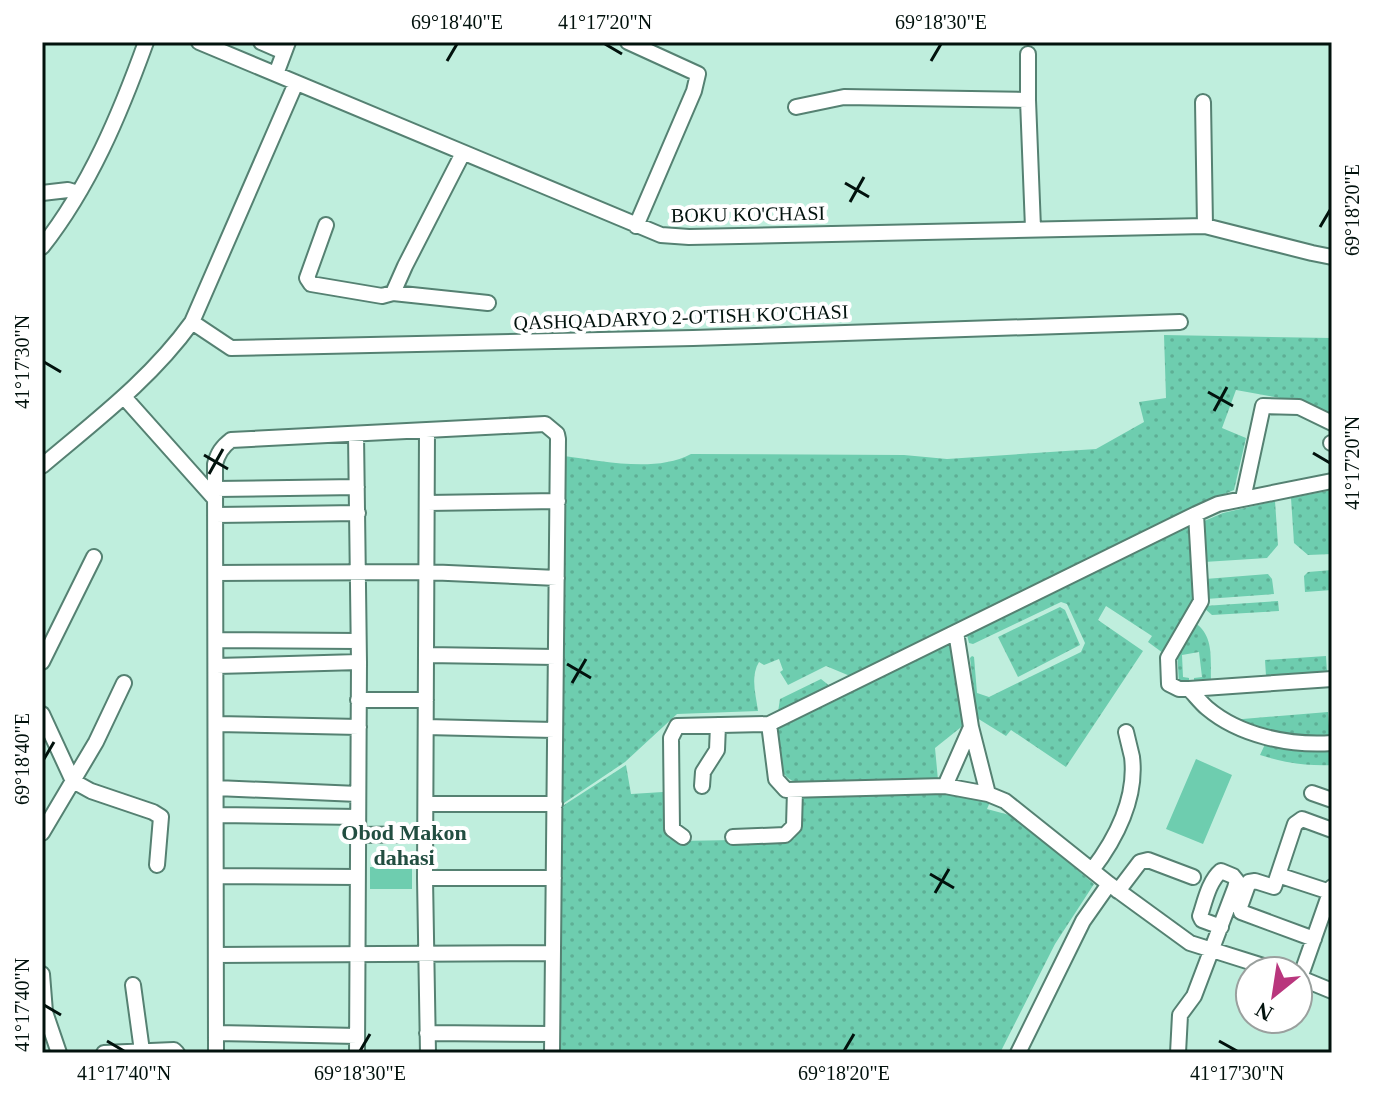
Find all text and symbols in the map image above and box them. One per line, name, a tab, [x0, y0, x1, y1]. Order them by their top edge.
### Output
text: 69°18'40"E	[411, 11, 503, 33]
text: 41°17'20"N	[558, 11, 652, 33]
text: 69°18'30"E	[895, 11, 987, 33]
text: 69°18'20"E	[1341, 164, 1363, 256]
street label: BOKU KO'CHASI	[671, 202, 825, 226]
street label: QASHQADARYO 2-O'TISH KO'CHASI	[513, 300, 849, 334]
text: 41°17'30"N	[11, 315, 33, 409]
text: 41°17'20"N	[1341, 416, 1363, 510]
text: 69°18'40"E	[11, 713, 33, 805]
district label: Obod Makon dahasi	[341, 820, 467, 870]
north arrow	[1234, 955, 1314, 1035]
text: 41°17'40"N	[11, 958, 33, 1052]
text: N	[1251, 997, 1277, 1027]
text: 41°17'40"N	[77, 1062, 171, 1084]
text: 69°18'30"E	[314, 1062, 406, 1084]
text: 69°18'20"E	[798, 1062, 890, 1084]
text: 41°17'30"N	[1190, 1062, 1284, 1084]

